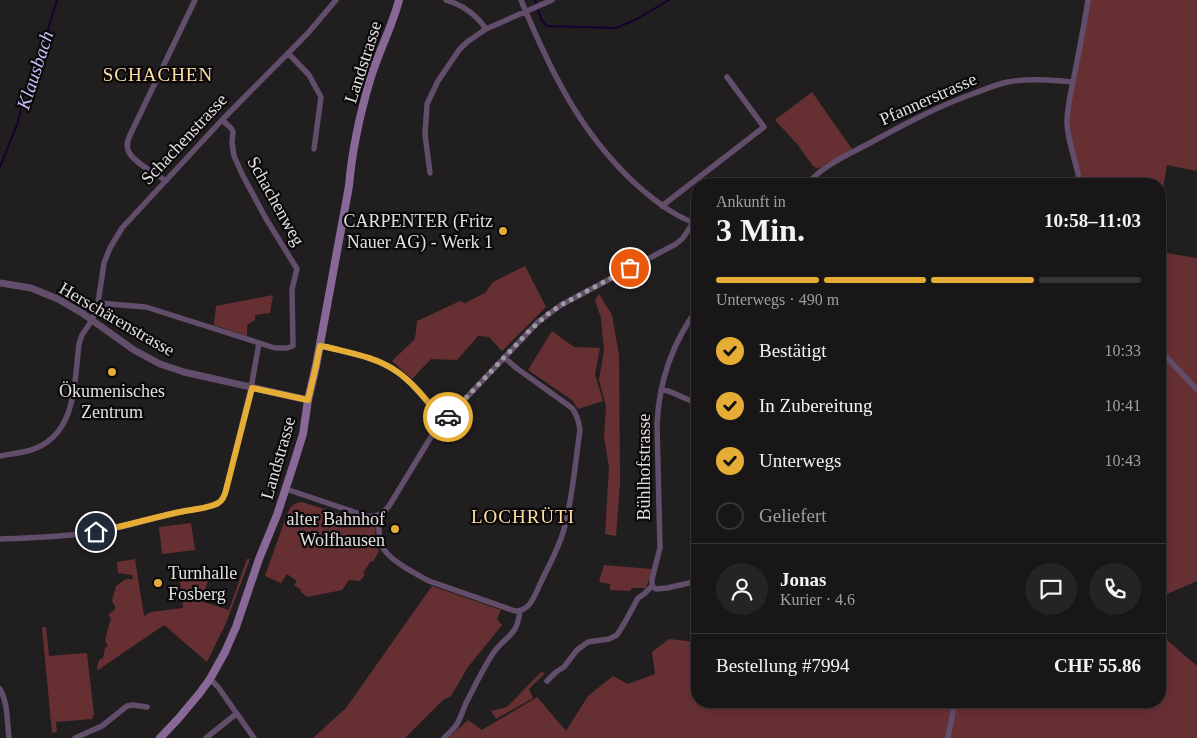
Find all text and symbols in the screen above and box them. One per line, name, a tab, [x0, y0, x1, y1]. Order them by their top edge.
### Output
street label: Landstrasse	[340, 18, 386, 106]
water label: Klausbach	[12, 28, 58, 113]
district label: SCHACHEN	[103, 64, 213, 85]
street label: Pfannerstrasse	[876, 69, 980, 129]
street label: Schachenstrasse	[137, 89, 231, 189]
street label: Schachenweg	[243, 153, 309, 249]
text: Ankunft in	[716, 193, 786, 210]
text: 10:58–11:03	[1044, 210, 1141, 231]
place label: CARPENTER (Fritz Nauer AG) - Werk 1	[343, 211, 493, 253]
text: 3 Min.	[716, 212, 805, 248]
marker: CARPENTER (Fritz Nauer AG) - Werk 1	[497, 225, 509, 237]
pin	[609, 247, 651, 289]
icon: bag	[616, 254, 644, 282]
street label: Herschärenstrasse	[56, 278, 178, 360]
text: Unterwegs · 490 m	[716, 291, 839, 308]
icon: check	[716, 337, 744, 365]
text: Bestätigt	[759, 340, 827, 361]
text: 10:33	[1105, 342, 1141, 359]
marker: Ökumenisches Zentrum	[106, 366, 118, 378]
place label: Ökumenisches Zentrum	[59, 381, 165, 422]
courier	[423, 392, 473, 442]
icon: check	[716, 392, 744, 420]
text: In Zubereitung	[759, 395, 872, 416]
text: 10:41	[1105, 397, 1141, 414]
icon: car	[434, 403, 462, 431]
street label: Landstrasse	[257, 414, 299, 502]
street label: Bühlhofstrasse	[634, 414, 654, 521]
icon: check	[716, 447, 744, 475]
text: Unterwegs	[759, 450, 841, 471]
text: 10:43	[1105, 452, 1141, 469]
text: Geliefert	[759, 505, 827, 526]
district label: LOCHRÜTI	[471, 506, 575, 527]
place label: alter Bahnhof Wolfhausen	[287, 509, 385, 550]
pin	[75, 511, 117, 553]
icon: home	[82, 518, 110, 546]
marker: alter Bahnhof Wolfhausen	[389, 523, 401, 535]
place label: Turnhalle Fosberg	[168, 563, 237, 604]
button: person	[716, 563, 768, 615]
button: chat	[1025, 563, 1077, 615]
button: phone	[1089, 563, 1141, 615]
text: Jonas	[780, 569, 826, 590]
marker: Turnhalle Fosberg	[152, 577, 164, 589]
text: Kurier · 4.6	[780, 591, 855, 608]
text: Bestellung #7994	[716, 655, 850, 676]
text: CHF 55.86	[1054, 655, 1141, 676]

